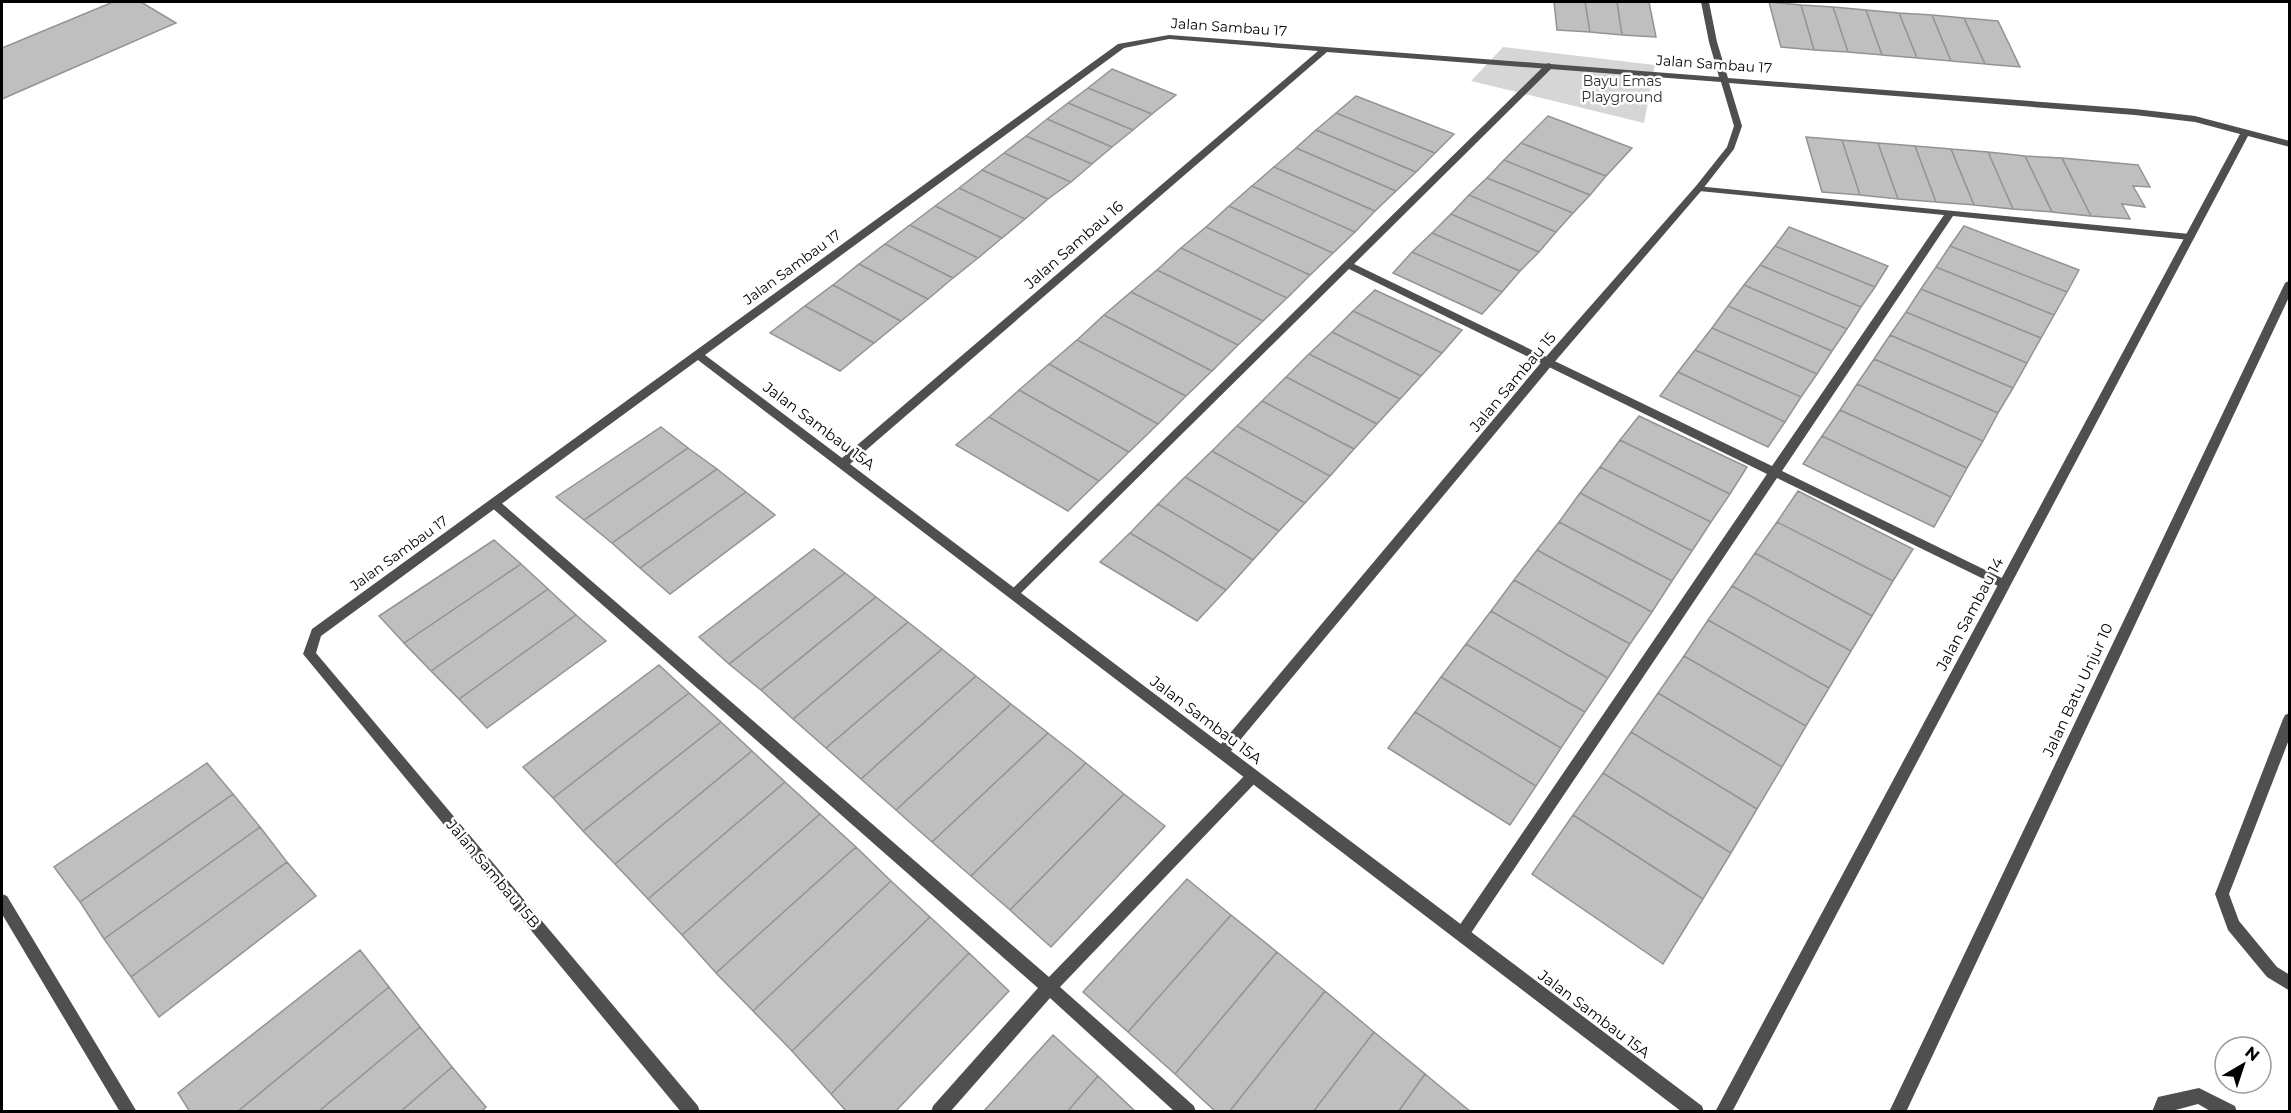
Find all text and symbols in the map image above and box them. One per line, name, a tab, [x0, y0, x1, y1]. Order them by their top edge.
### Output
street label: Jalan Sambau 17	[1169, 14, 1288, 40]
street label: Jalan Sambau 17	[1654, 51, 1773, 77]
park label: Bayu Emas Playground	[1581, 72, 1663, 106]
street label: Jalan Sambau 16	[1020, 197, 1127, 293]
street label: Jalan Sambau 17	[739, 226, 844, 309]
street label: Jalan Sambau 15	[1465, 328, 1560, 436]
street label: Jalan Sambau 15A	[759, 377, 879, 474]
street label: Jalan Sambau 17	[346, 512, 451, 595]
street label: Jalan Sambau 14	[1931, 554, 2007, 675]
street label: Jalan Batu Unjur 10	[2038, 620, 2117, 760]
street label: Jalan Sambau 15A	[1146, 671, 1266, 768]
street label: Jalan Sambau 15B	[442, 815, 544, 932]
street label: Jalan Sambau 15A	[1534, 965, 1654, 1062]
north arrow	[2213, 1035, 2273, 1095]
text: N	[2241, 1042, 2263, 1065]

